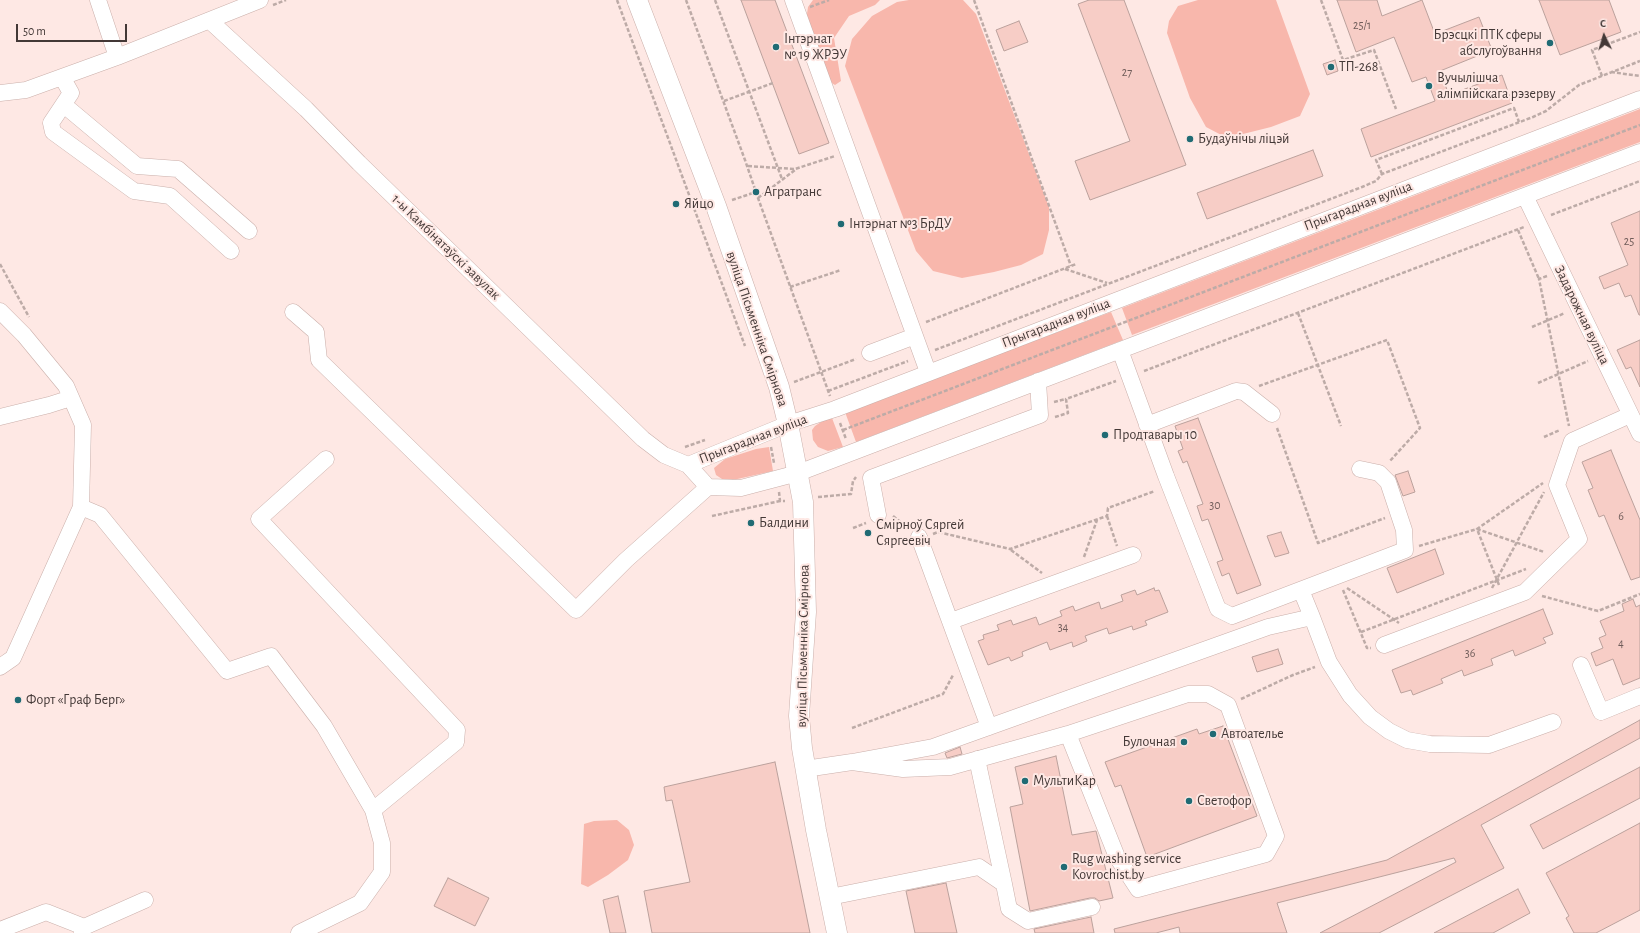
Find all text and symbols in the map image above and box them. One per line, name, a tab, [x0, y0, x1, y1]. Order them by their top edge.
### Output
scale bar	[18, 16, 129, 42]
north arrow	[1584, 16, 1624, 56]
house number: 25/1	[1353, 18, 1371, 32]
text: С	[1599, 18, 1606, 29]
text: 50 m	[23, 25, 46, 37]
place label: Брэсцкі ПТК сферы абслугоўвання	[1434, 27, 1542, 60]
place label: Інтэрнат № 19 ЖРЭУ	[784, 31, 847, 64]
marker: Брэсцкі ПТК сферы абслугоўвання	[1545, 38, 1555, 48]
marker: Інтэрнат № 19 ЖРЭУ	[771, 42, 781, 52]
place label: ТП-268	[1339, 59, 1378, 75]
marker: ТП-268	[1326, 62, 1336, 72]
house number: 27	[1122, 65, 1132, 79]
place label: Вучылішча алімпійскага рэзерву	[1437, 70, 1555, 102]
marker: Вучылішча алімпійскага рэзерву	[1424, 81, 1434, 91]
place label: Будаўнічы ліцэй	[1198, 131, 1290, 147]
marker: Будаўнічы ліцэй	[1185, 134, 1195, 144]
street label: Прыгарадная вуліца	[1301, 178, 1415, 234]
place label: Агратранс	[764, 184, 822, 200]
marker: Агратранс	[751, 187, 761, 197]
street label: 1-ы Камбінатаўскі завулак	[388, 191, 504, 303]
place label: Яйцо	[684, 196, 713, 212]
marker: Яйцо	[671, 199, 681, 209]
place label: Інтэрнат №3 БрДУ	[849, 216, 952, 232]
marker: Інтэрнат №3 БрДУ	[836, 219, 846, 229]
house number: 25	[1624, 234, 1634, 248]
street label: вуліца Пісьменніка Смірнова	[722, 249, 792, 409]
street label: Задарожная вуліца	[1551, 263, 1613, 367]
street label: Прыгарадная вуліца	[999, 295, 1113, 351]
street label: Прыгарадная вуліца	[696, 411, 810, 467]
place label: Продтавары 10	[1113, 427, 1197, 443]
marker: Продтавары 10	[1100, 430, 1110, 440]
house number: 30	[1209, 498, 1221, 512]
house number: 6	[1618, 509, 1624, 523]
place label: Балдини	[759, 515, 809, 531]
place label: Смірноў Сяргей Сяргеевіч	[876, 517, 964, 550]
marker: Балдини	[746, 518, 756, 528]
marker: Смірноў Сяргей Сяргеевіч	[863, 528, 873, 538]
street label: вуліца Пісьменніка Смірнова	[793, 564, 813, 728]
house number: 34	[1058, 620, 1068, 634]
house number: 4	[1618, 636, 1624, 650]
house number: 36	[1465, 646, 1475, 660]
place label: Форт «Граф Берг»	[26, 692, 125, 708]
marker: Форт «Граф Берг»	[13, 695, 23, 705]
place label: Автоателье	[1221, 726, 1284, 742]
marker: Автоателье	[1208, 729, 1218, 739]
place label: Булочная	[1122, 734, 1176, 750]
marker: Булочная	[1179, 737, 1189, 747]
place label: МультиКар	[1033, 773, 1096, 789]
marker: МультиКар	[1020, 776, 1030, 786]
place label: Светофор	[1197, 793, 1252, 809]
marker: Светофор	[1184, 796, 1194, 806]
place label: Rug washing service Kovrochist.by	[1072, 851, 1181, 884]
marker: Rug washing service Kovrochist.by	[1059, 862, 1069, 872]

